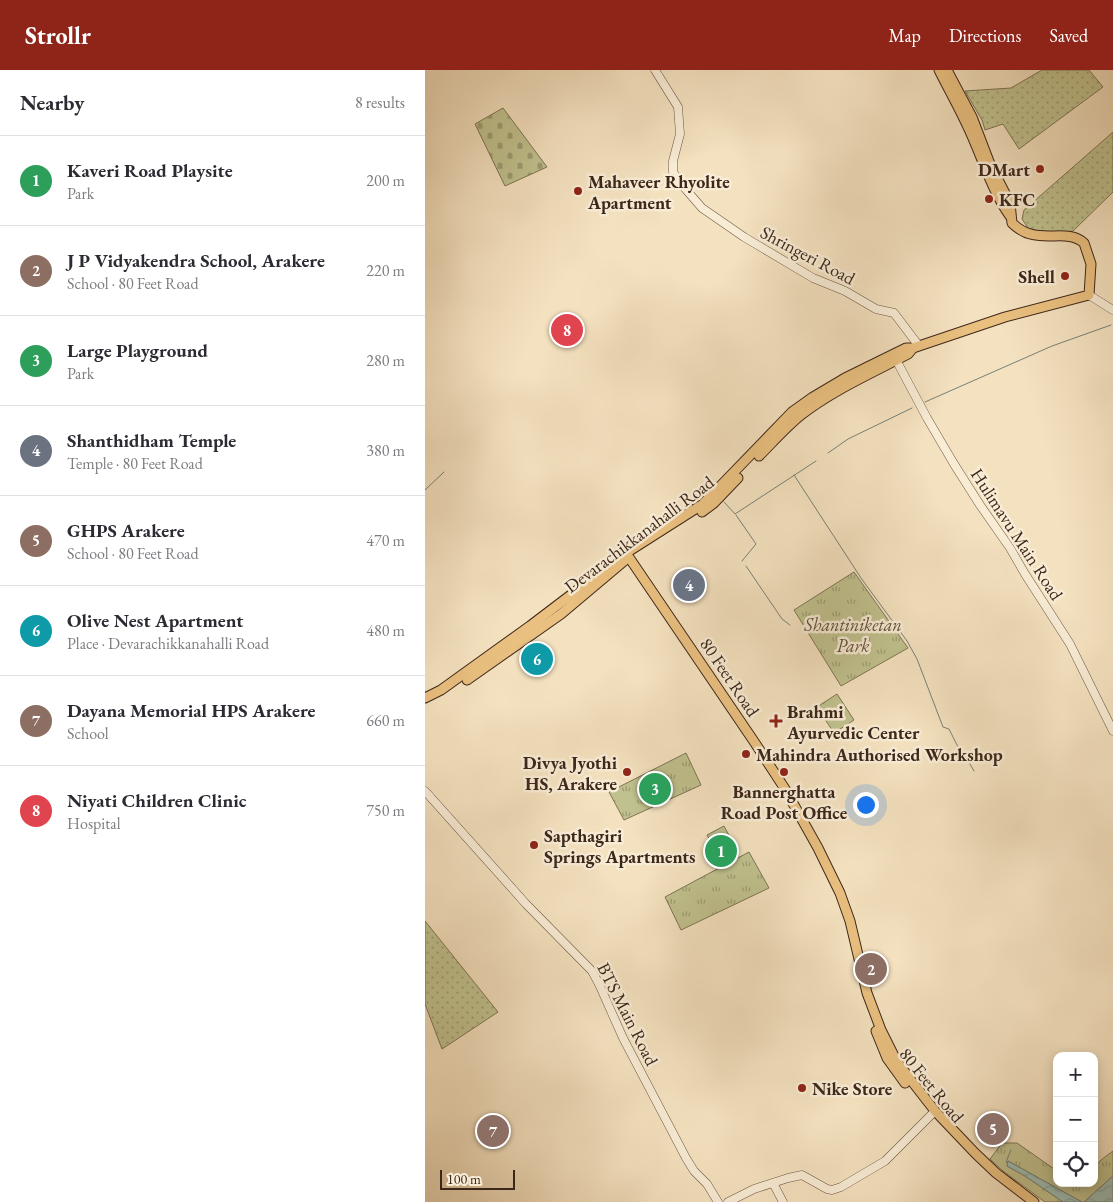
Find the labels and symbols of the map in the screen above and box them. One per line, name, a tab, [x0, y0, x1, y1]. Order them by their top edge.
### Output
place label: DMart	[978, 158, 1030, 181]
marker: DMart	[1034, 163, 1046, 175]
place label: Mahaveer Rhyolite Apartment	[587, 170, 730, 214]
marker: Mahaveer Rhyolite Apartment	[572, 185, 584, 197]
place label: KFC	[999, 188, 1035, 211]
marker: KFC	[983, 193, 995, 205]
street label: Shringeri Road	[757, 220, 860, 290]
place label: Shell	[1018, 265, 1055, 288]
marker: Shell	[1059, 270, 1071, 282]
pin: 8	[551, 311, 583, 349]
street label: Hulimavu Main Road	[966, 464, 1069, 605]
street label: Devarachikkanahalli Road	[560, 470, 719, 598]
pin: 4	[673, 566, 705, 604]
park label: Shantiniketan Park	[803, 613, 902, 657]
street label: 80 Feet Road	[695, 633, 765, 722]
pin: 6	[521, 640, 553, 678]
place label: Brahmi Ayurvedic Center	[786, 700, 920, 744]
marker: Brahmi Ayurvedic Center	[769, 714, 783, 728]
place label: Mahindra Authorised Workshop	[756, 743, 1003, 766]
marker: Mahindra Authorised Workshop	[740, 748, 752, 760]
place label: Divya Jyothi HS, Arakere	[523, 751, 618, 795]
marker: Divya Jyothi HS, Arakere	[621, 766, 633, 778]
marker: Bannerghatta Road Post Office	[778, 766, 790, 778]
pin: 3	[639, 770, 671, 808]
place label: Bannerghatta Road Post Office	[721, 780, 848, 824]
your location	[853, 792, 879, 818]
place label: Sapthagiri Springs Apartments	[544, 824, 696, 868]
pin: 1	[705, 832, 737, 870]
marker: Sapthagiri Springs Apartments	[528, 839, 540, 851]
pin: 2	[855, 950, 887, 988]
street label: BTS Main Road	[592, 959, 664, 1070]
street label: 80 Feet Road	[895, 1043, 970, 1128]
place label: Nike Store	[812, 1077, 893, 1100]
marker: Nike Store	[796, 1082, 808, 1094]
pin: 5	[977, 1110, 1009, 1148]
pin: 7	[477, 1112, 509, 1150]
scale bar	[440, 1167, 515, 1190]

